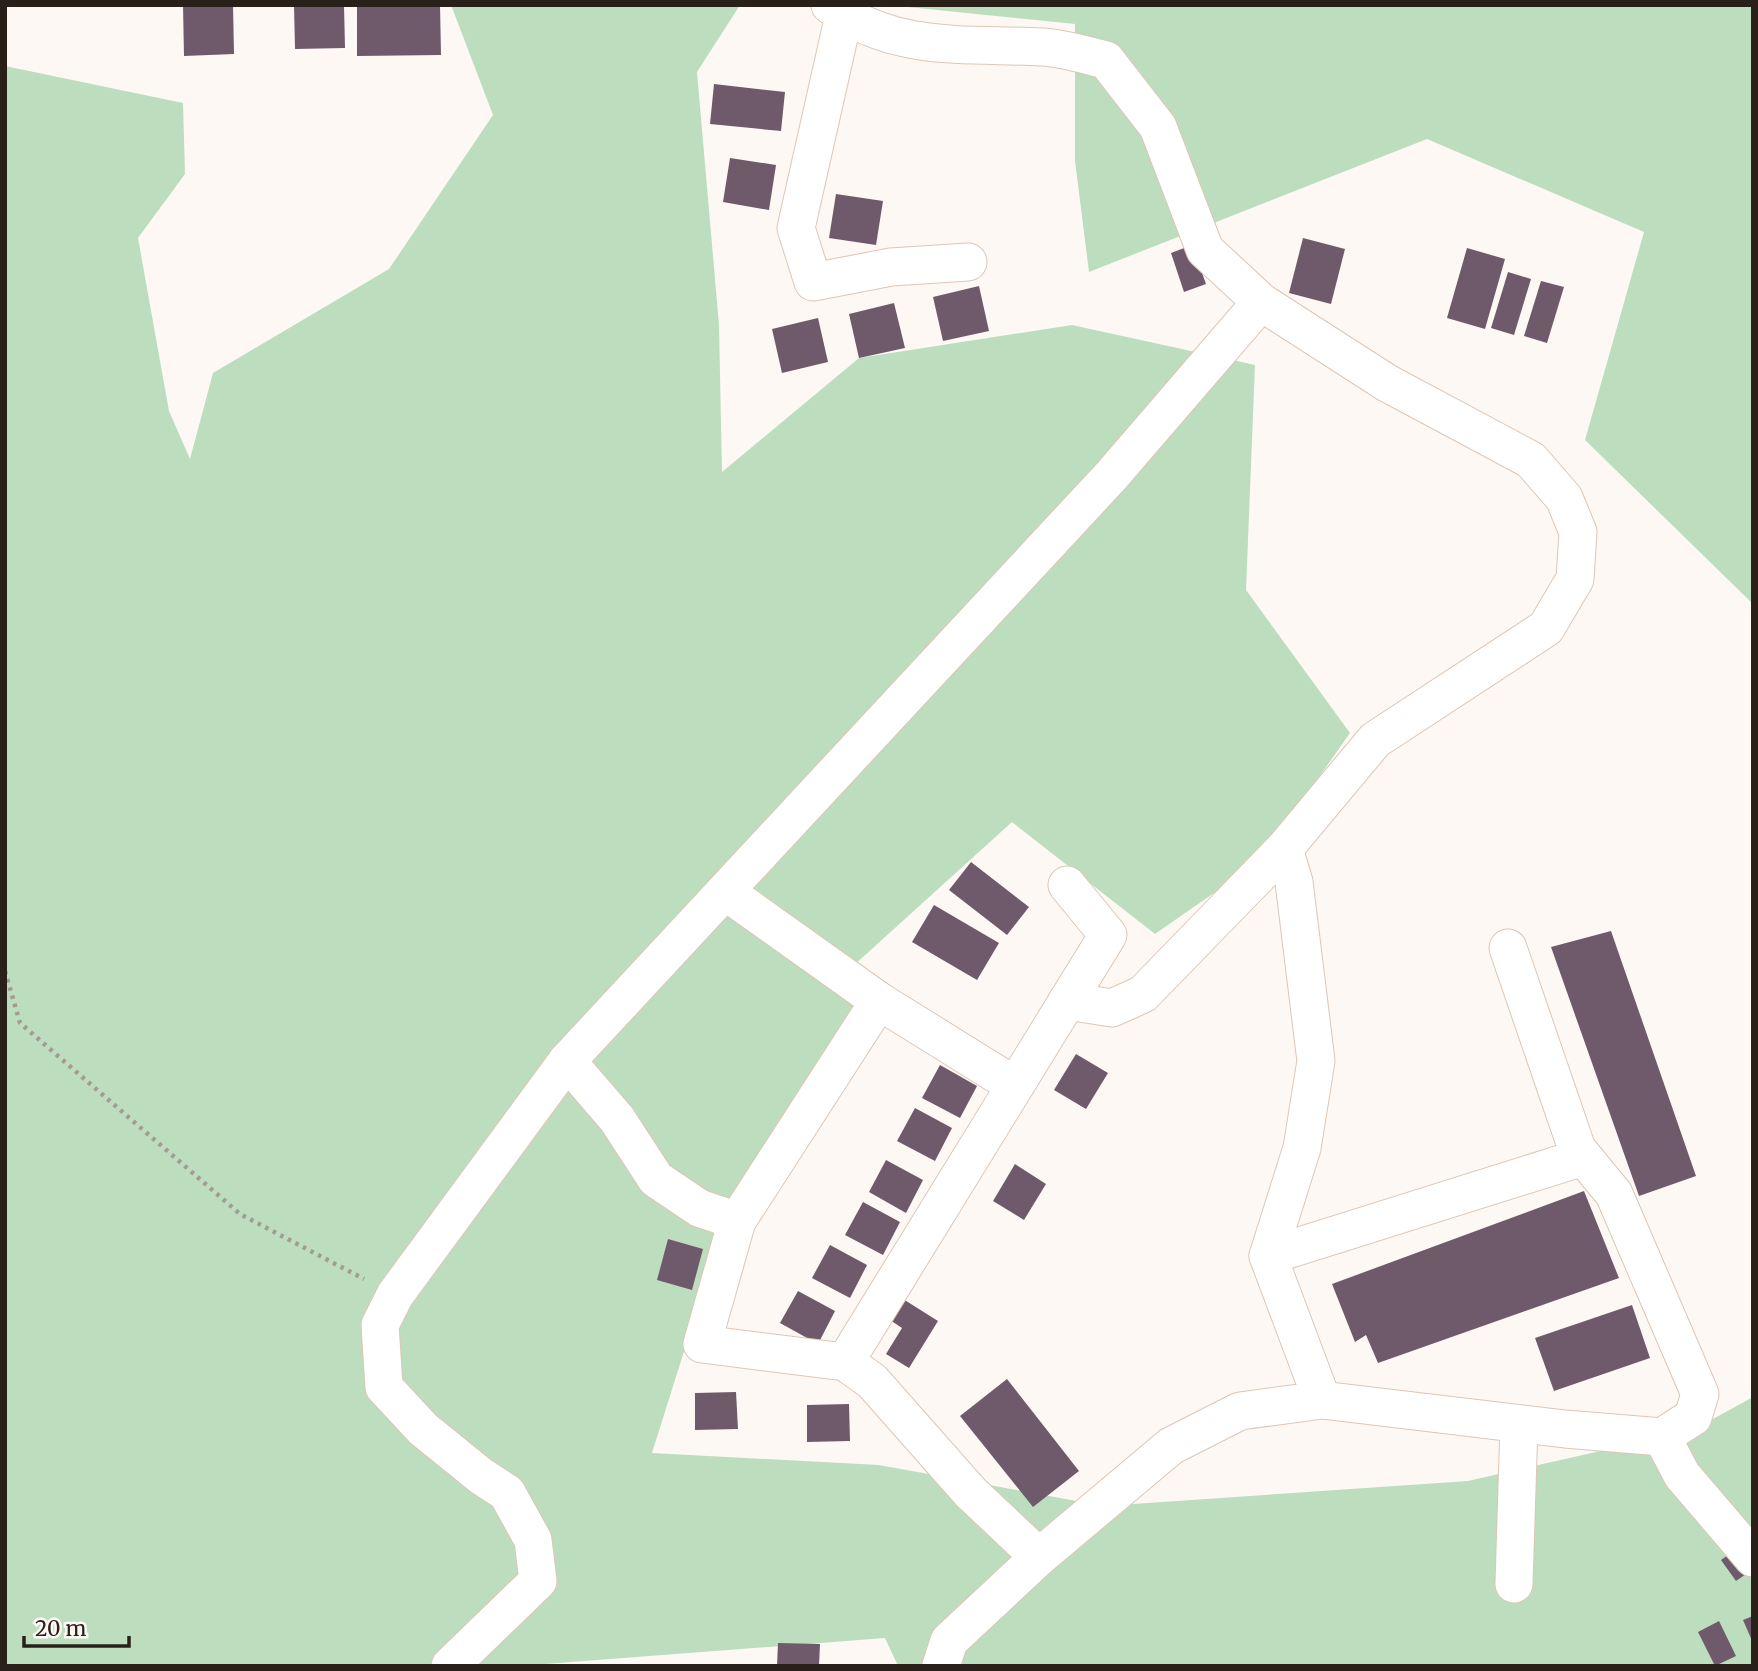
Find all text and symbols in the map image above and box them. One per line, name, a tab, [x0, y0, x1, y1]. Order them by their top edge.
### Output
scale bar	[24, 1604, 130, 1648]
text: 20 m	[35, 1615, 87, 1642]

